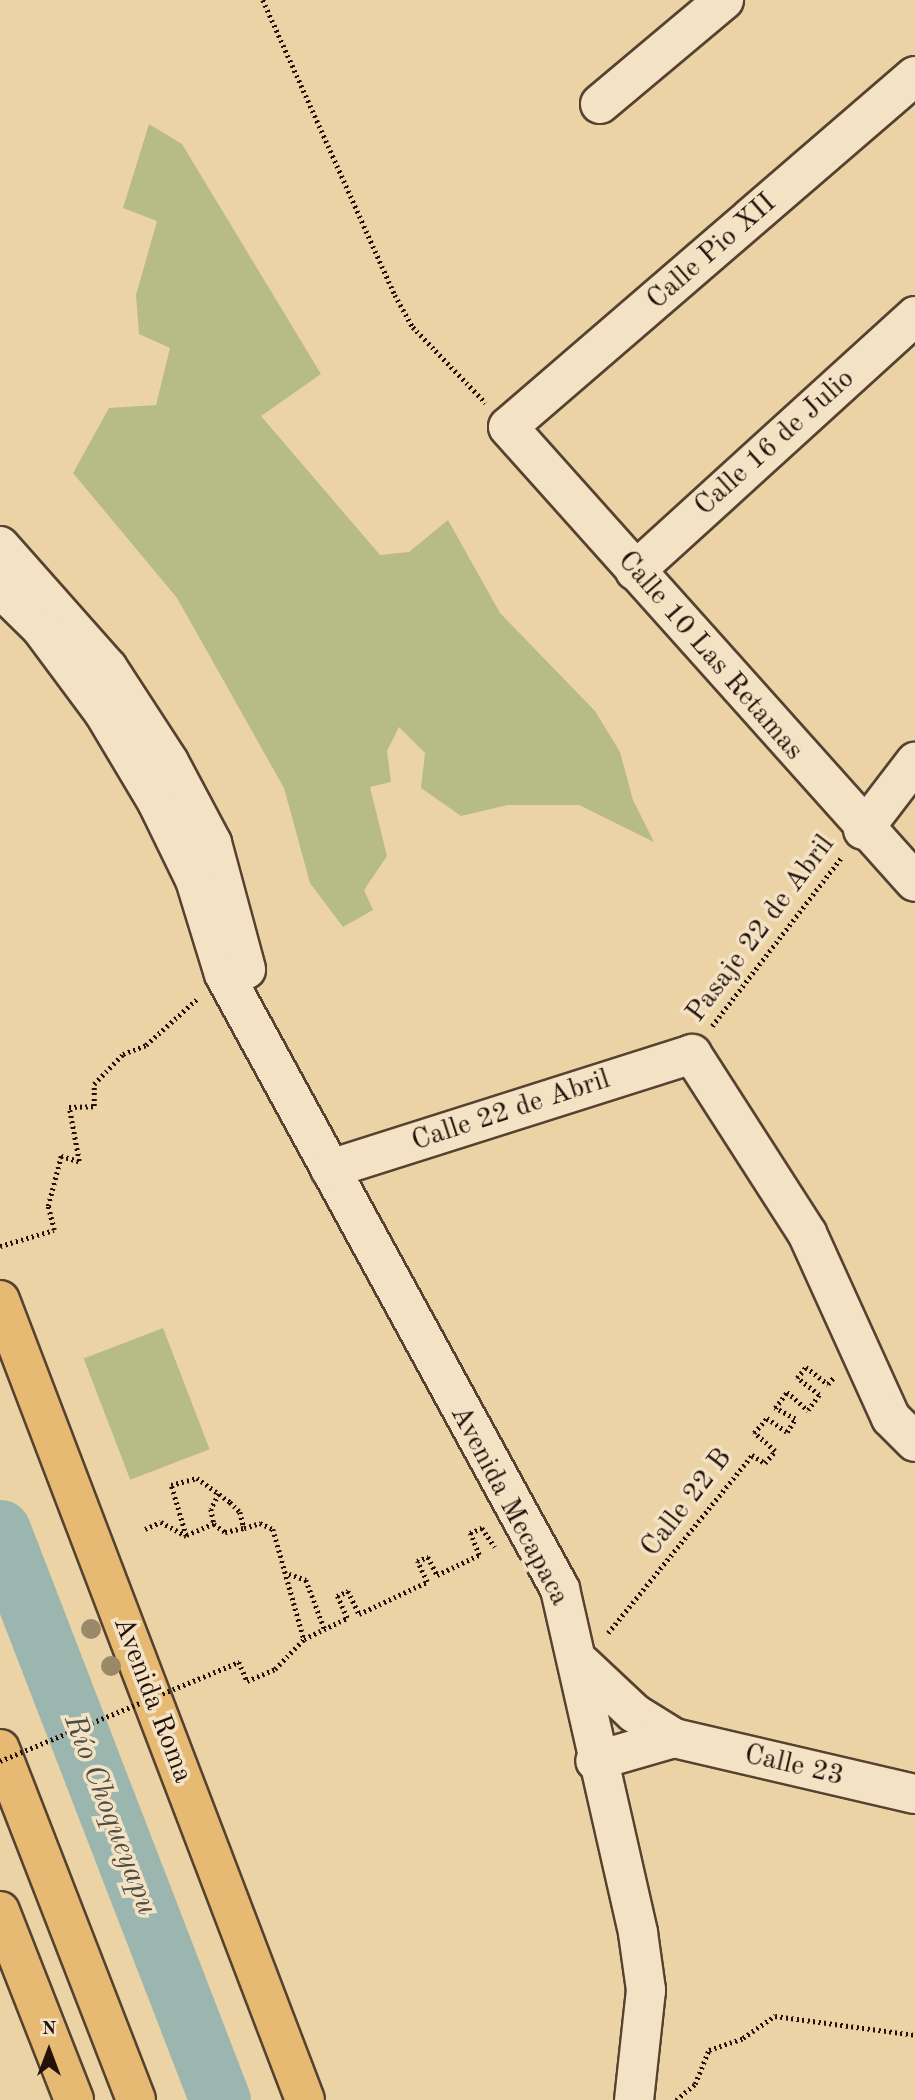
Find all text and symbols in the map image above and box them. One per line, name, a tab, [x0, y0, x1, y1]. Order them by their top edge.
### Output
street label: Calle Pio XII	[641, 187, 783, 317]
street label: Calle 16 de Julio	[688, 363, 862, 523]
street label: Calle 10 Las Retamas	[610, 545, 810, 767]
street label: Pasaje 22 de Abril	[680, 829, 842, 1029]
street label: Calle 22 de Abril	[408, 1063, 614, 1159]
street label: Avenida Mecapaca	[442, 1400, 576, 1612]
street label: Calle 22 B	[634, 1442, 740, 1564]
street label: Avenida Roma	[105, 1612, 199, 1788]
water label: Río Choqueyapu	[55, 1710, 165, 1920]
street label: Calle 23	[741, 1738, 847, 1794]
north arrow	[14, 2016, 84, 2086]
text: N	[42, 2020, 56, 2039]

